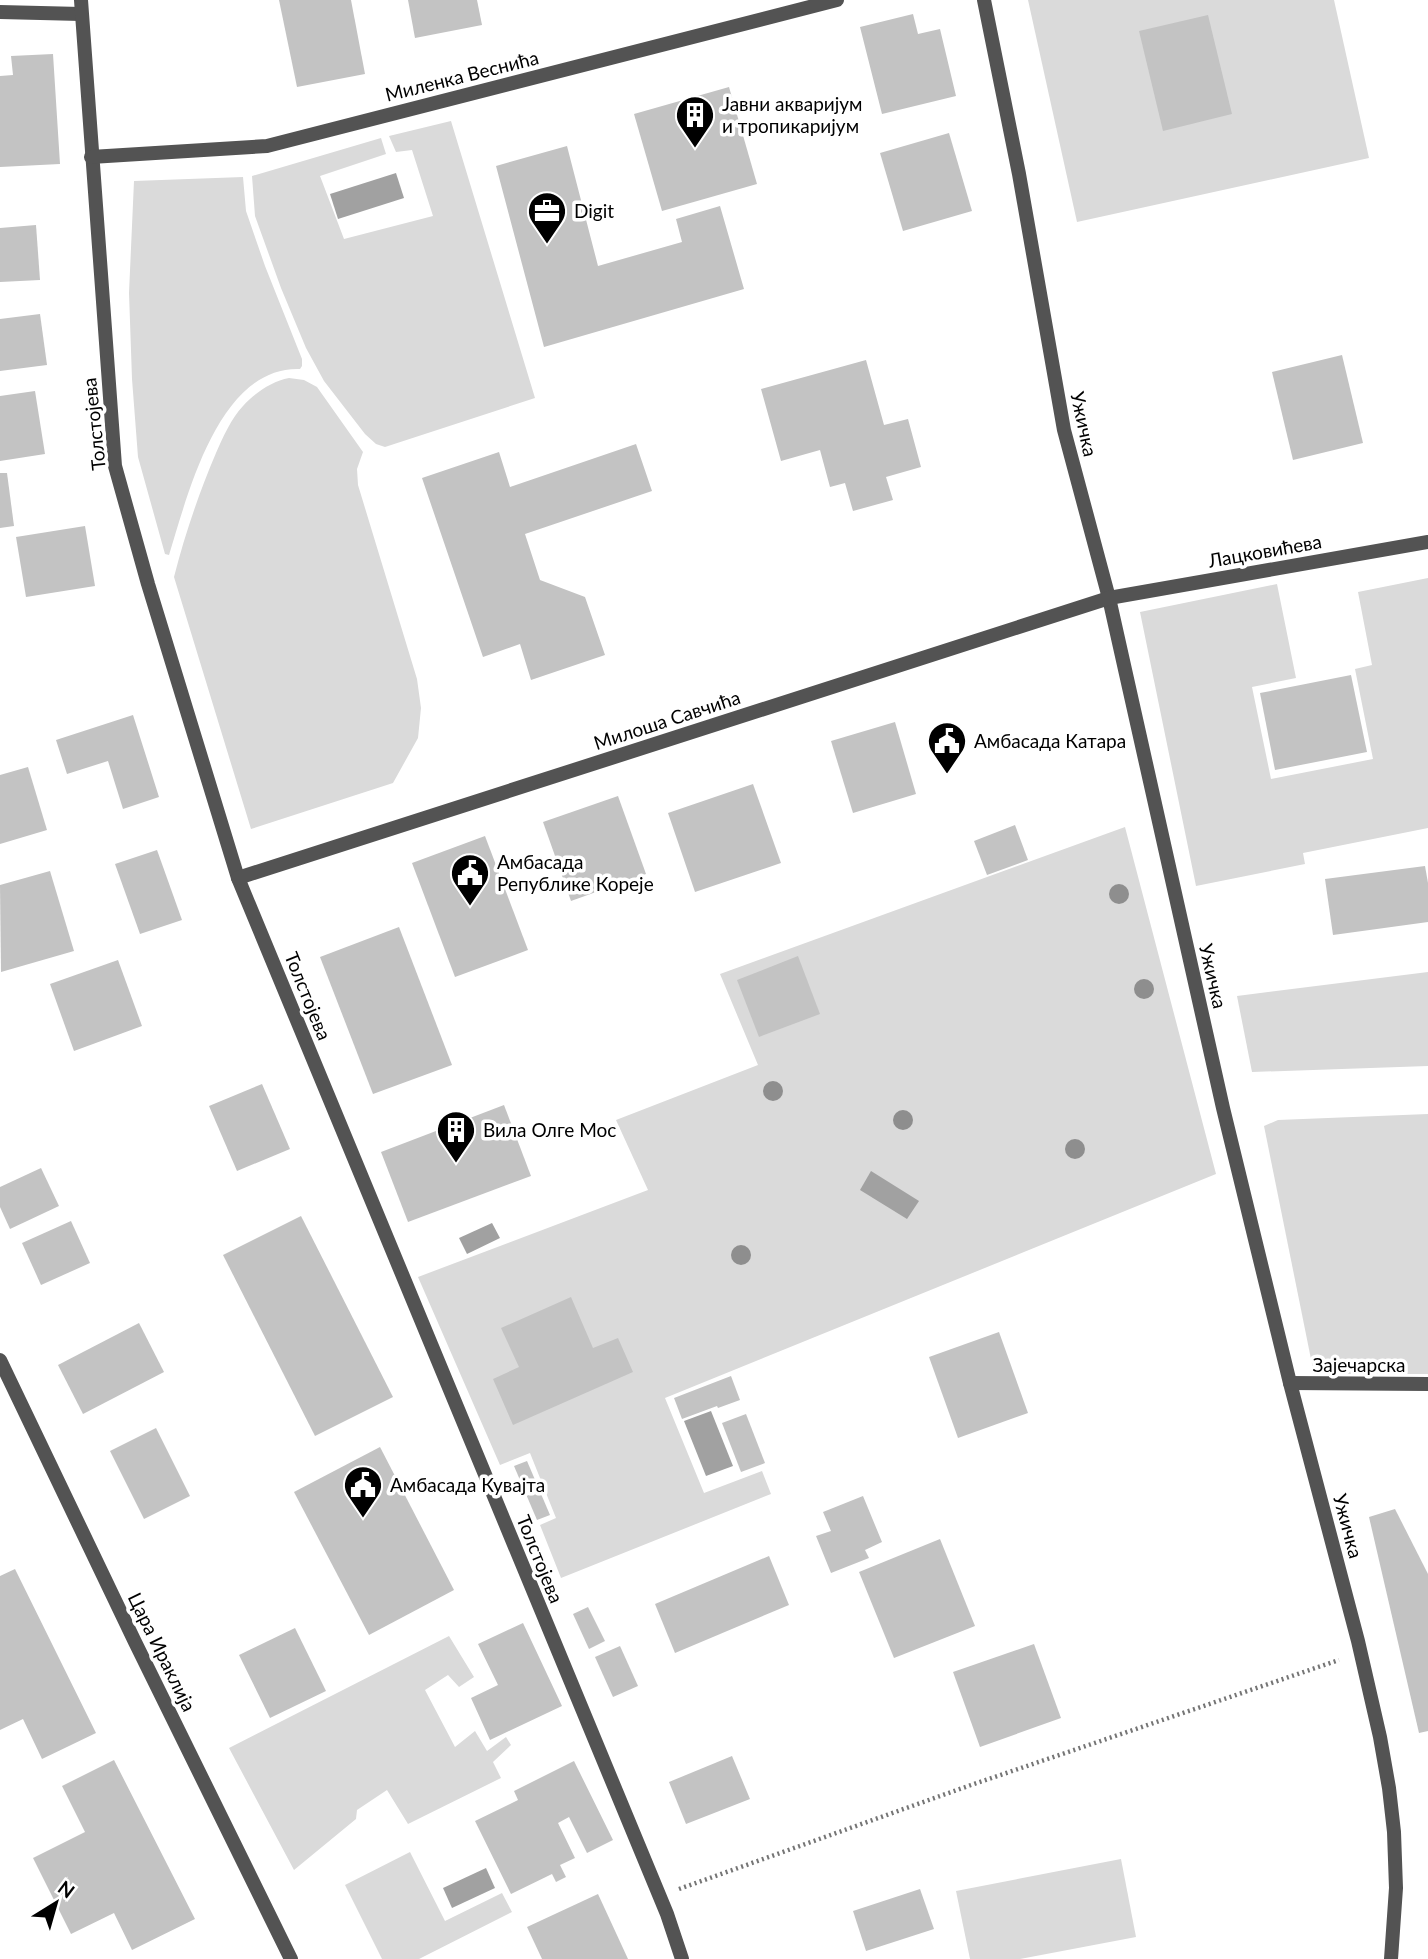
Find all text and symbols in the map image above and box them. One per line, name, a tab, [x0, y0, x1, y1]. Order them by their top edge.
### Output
street label: Миленка Веснића	[383, 45, 541, 106]
place label: Јавни акваријум и тропикаријум	[722, 92, 863, 137]
building icon: Јавни акваријум и тропикаријум	[674, 94, 716, 149]
office icon: Digit	[526, 190, 568, 245]
place label: Digit	[574, 199, 614, 222]
street label: Толстојева	[77, 377, 110, 472]
street label: Ужичка	[1066, 389, 1103, 459]
street label: Лацковићева	[1206, 529, 1323, 572]
street label: Милоша Савчића	[591, 685, 743, 754]
public building icon: Амбасада Катара	[926, 720, 968, 775]
place label: Амбасада Катара	[974, 729, 1126, 752]
place label: Амбасада Републике Кореје	[497, 850, 654, 895]
public building icon: Амбасада Републике Кореје	[449, 852, 491, 907]
street label: Ужичка	[1195, 941, 1232, 1011]
street label: Толстојева	[280, 948, 337, 1043]
building icon: Вила Олге Мос	[435, 1109, 477, 1164]
place label: Вила Олге Мос	[483, 1118, 616, 1141]
street label: Зајечарска	[1312, 1353, 1406, 1376]
public building icon: Амбасада Кувајта	[342, 1464, 384, 1519]
place label: Амбасада Кувајта	[390, 1473, 545, 1496]
street label: Ужичка	[1329, 1491, 1368, 1561]
street label: Толстојева	[512, 1511, 569, 1606]
street label: Цара Ираклија	[124, 1589, 201, 1715]
north arrow	[21, 1868, 91, 1938]
text: N	[54, 1875, 79, 1903]

